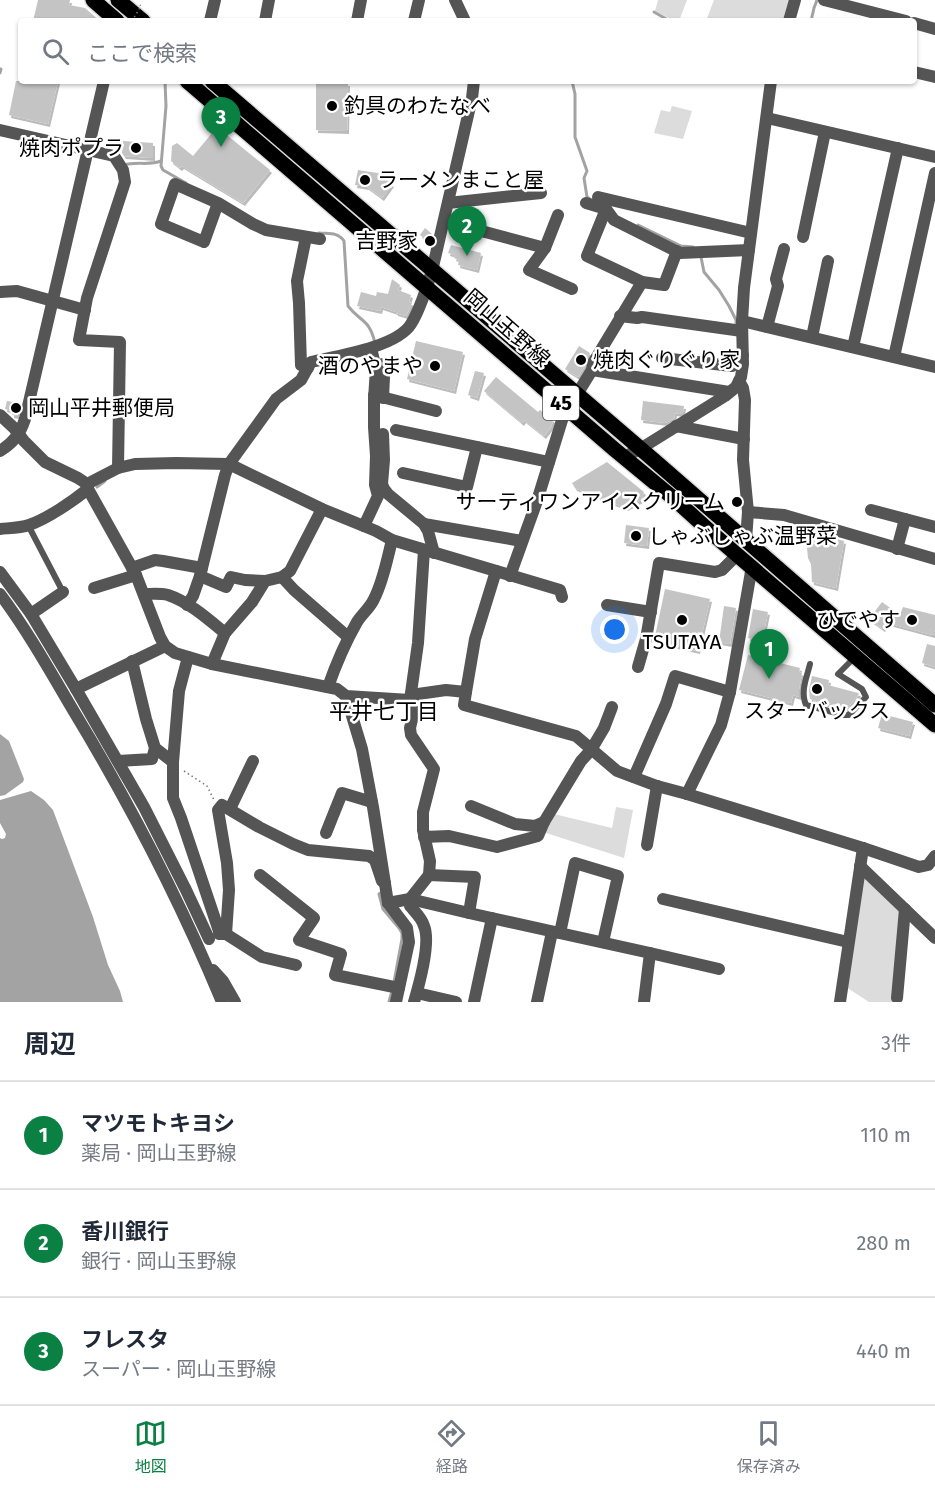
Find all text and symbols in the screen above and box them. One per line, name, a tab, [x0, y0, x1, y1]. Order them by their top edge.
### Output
search box	[18, 18, 917, 84]
icon: search	[39, 35, 72, 68]
text: ここで検索	[87, 40, 197, 67]
place label: 釣具のわたなべ	[344, 93, 491, 119]
pin: 3	[202, 98, 240, 147]
marker: 釣具のわたなべ	[325, 99, 339, 113]
place label: 焼肉ポプラ	[19, 135, 124, 161]
marker: 焼肉ポプラ	[129, 141, 143, 155]
place label: ラーメンまこと屋	[377, 167, 544, 193]
marker: ラーメンまこと屋	[358, 173, 372, 187]
pin: 2	[448, 206, 486, 256]
place label: 吉野家	[355, 228, 418, 254]
marker: 吉野家	[423, 234, 437, 248]
street label: 岡山玉野線	[459, 284, 555, 372]
place label: 焼肉ぐりぐり家	[593, 347, 740, 373]
place label: 酒のやまや	[318, 353, 423, 379]
marker: 焼肉ぐりぐり家	[574, 353, 588, 367]
marker: 酒のやまや	[428, 359, 442, 373]
road number: 45	[543, 386, 579, 420]
place label: 岡山平井郵便局	[28, 395, 175, 421]
marker: 岡山平井郵便局	[9, 401, 23, 415]
place label: サーティワンアイスクリーム	[456, 489, 725, 515]
marker: サーティワンアイスクリーム	[730, 495, 744, 509]
place label: しゃぶしゃぶ温野菜	[648, 523, 837, 549]
marker: しゃぶしゃぶ温野菜	[629, 529, 643, 543]
place label: ひでやす	[816, 607, 900, 633]
marker: TSUTAYA	[675, 613, 689, 627]
marker: ひでやす	[905, 613, 919, 627]
your location	[600, 615, 629, 644]
place label: TSUTAYA	[642, 629, 722, 655]
pin: 1	[750, 630, 788, 679]
marker: スターバックス	[810, 682, 824, 696]
district label: 平井七丁目	[329, 698, 439, 725]
place label: スターバックス	[744, 698, 890, 724]
text: 周辺	[24, 1029, 76, 1060]
text: 3件	[881, 1031, 911, 1055]
text: マツモトキヨシ	[81, 1110, 235, 1137]
text: 1	[39, 1123, 48, 1147]
text: 110 m	[860, 1123, 911, 1147]
text: 薬局 · 岡山玉野線	[81, 1141, 236, 1165]
text: 香川銀行	[81, 1218, 169, 1245]
text: 2	[38, 1231, 49, 1255]
text: 280 m	[856, 1231, 911, 1255]
text: 銀行 · 岡山玉野線	[81, 1249, 236, 1273]
text: フレスタ	[81, 1326, 169, 1353]
text: 3	[38, 1339, 49, 1363]
text: 440 m	[856, 1339, 911, 1363]
text: スーパー · 岡山玉野線	[81, 1357, 276, 1381]
tab: 地図	[134, 1417, 167, 1477]
tab: 経路	[435, 1417, 468, 1477]
tab: 保存済み	[737, 1417, 801, 1477]

